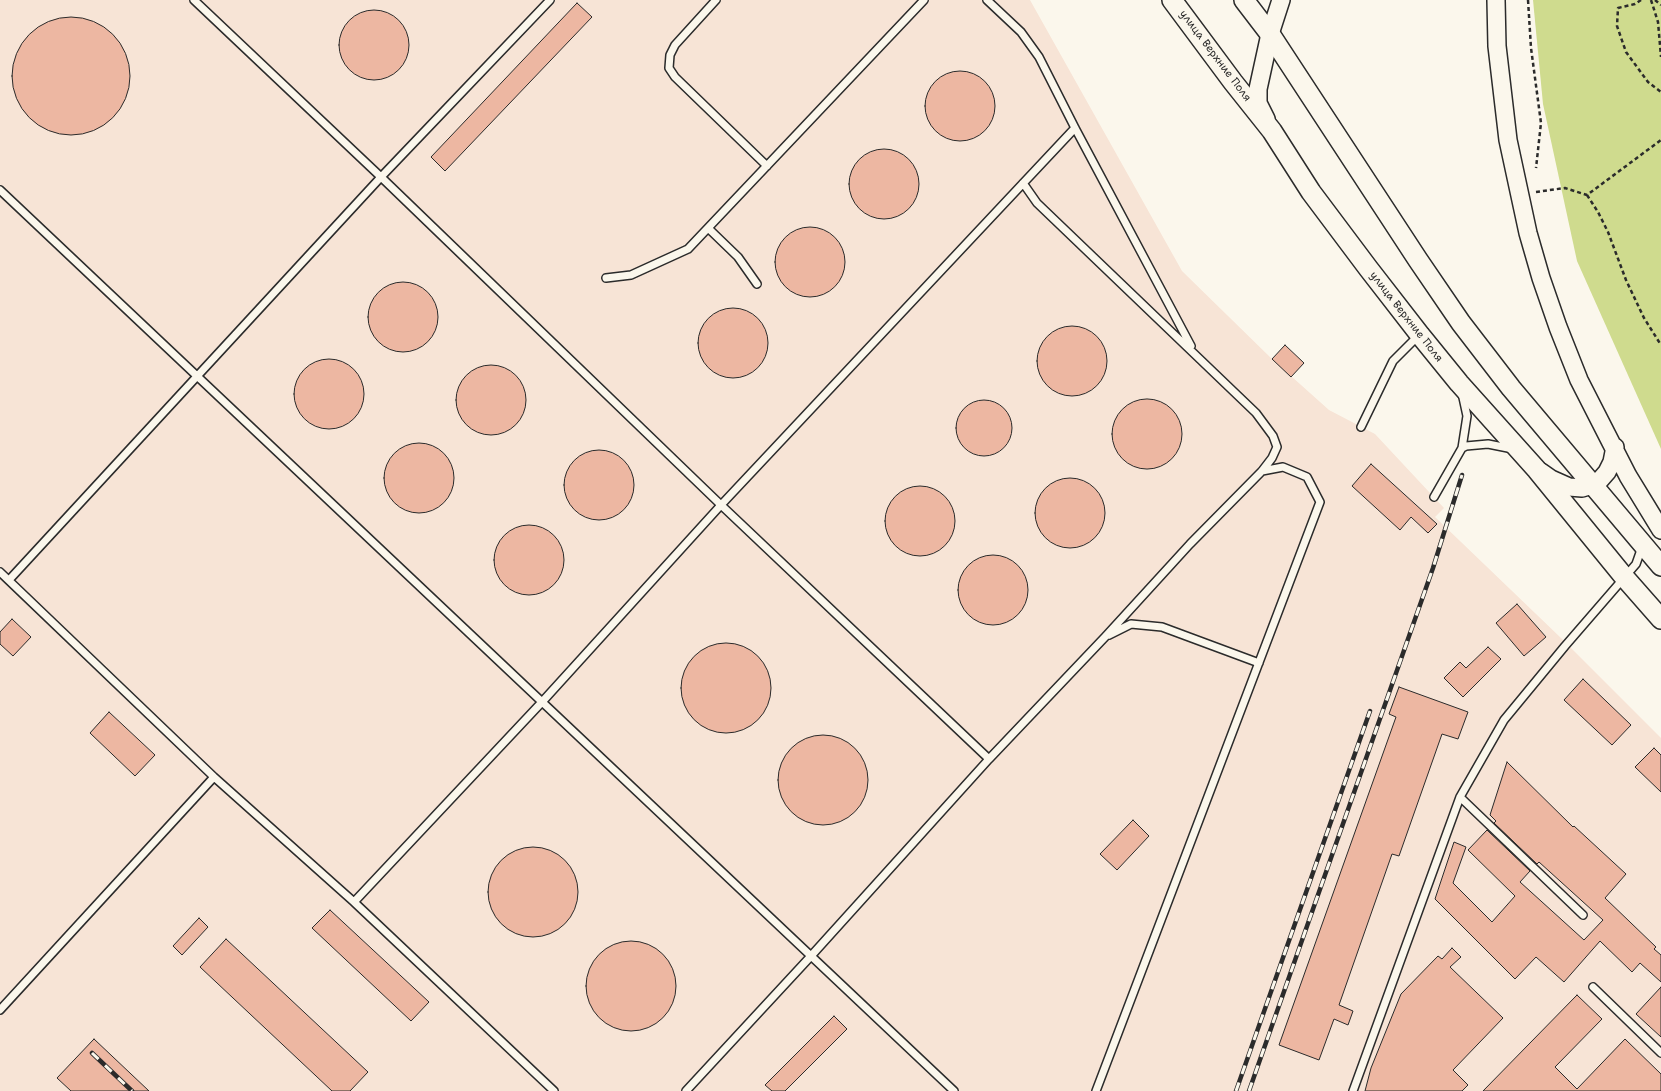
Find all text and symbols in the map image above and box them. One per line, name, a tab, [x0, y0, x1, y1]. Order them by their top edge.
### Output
street label: улица Верхние Поля	[1176, 8, 1254, 104]
street label: улица Верхние Поля	[1367, 269, 1445, 365]

